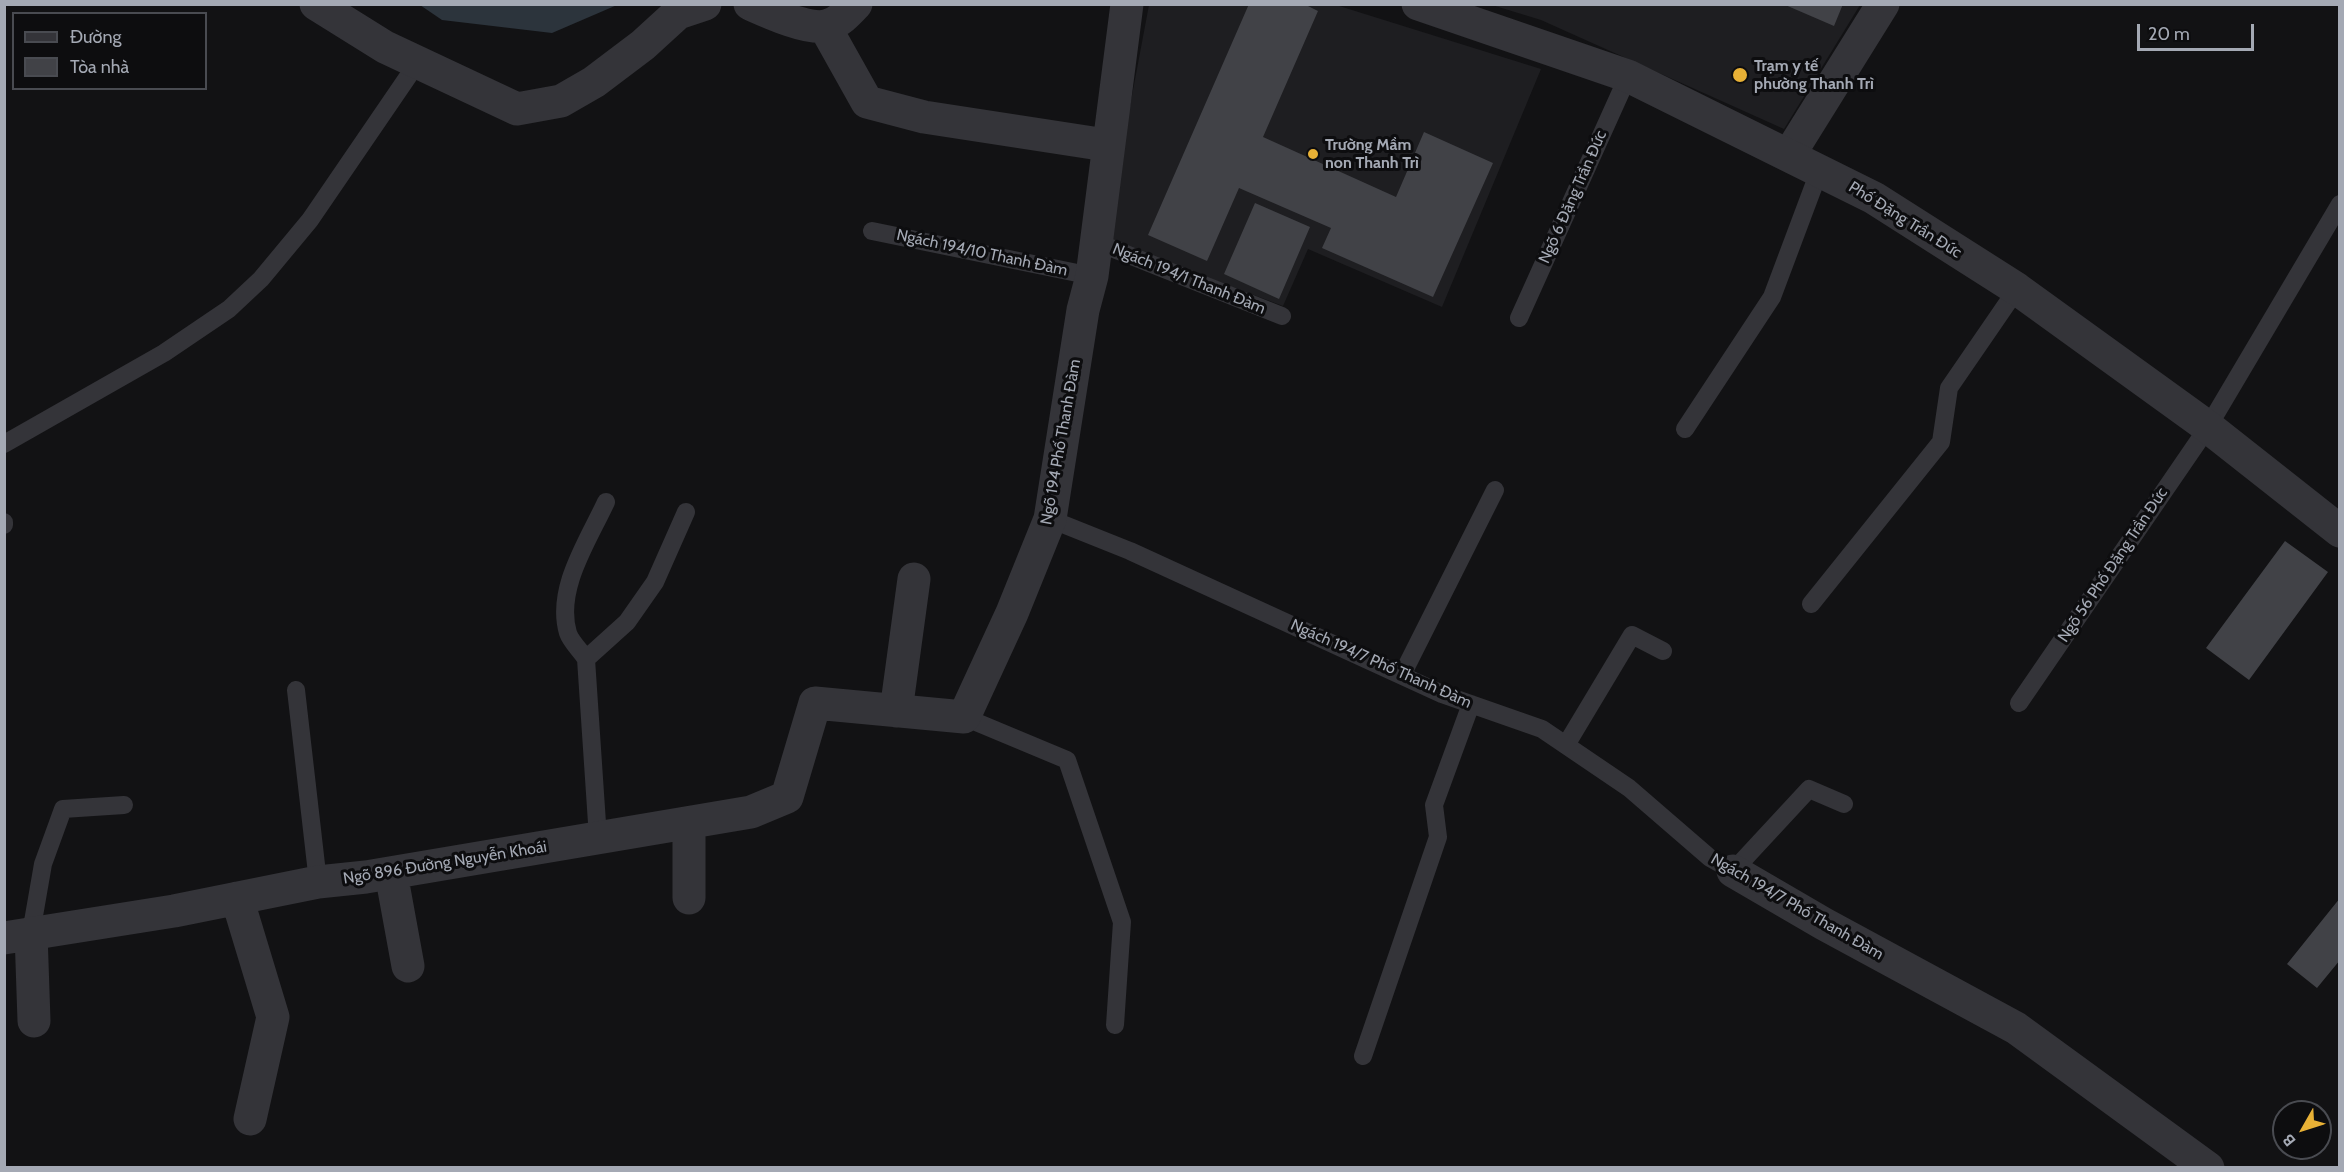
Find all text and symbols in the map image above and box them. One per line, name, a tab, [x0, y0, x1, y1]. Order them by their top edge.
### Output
legend	[12, 12, 207, 90]
scale bar	[2140, 12, 2257, 50]
text: 20 m	[2148, 23, 2190, 45]
text: Đường	[70, 26, 121, 48]
text: Tòa nhà	[70, 56, 129, 78]
place label: Trạm y tế phường Thanh Trì	[1754, 56, 1874, 94]
marker: Trạm y tế phường Thanh Trì	[1731, 66, 1749, 84]
street label: Ngõ 6 Đặng Trần Đức	[1535, 128, 1611, 266]
place label: Trường Mầm non Thanh Trì	[1325, 135, 1419, 173]
marker: Trường Mầm non Thanh Trì	[1306, 147, 1320, 161]
street label: Phố Đặng Trần Đức	[1845, 178, 1965, 262]
street label: Ngách 194/10 Thanh Đàm	[895, 225, 1069, 281]
street label: Ngách 194/1 Thanh Đàm	[1110, 240, 1268, 318]
street label: Ngõ 194 Phố Thanh Đàm	[1037, 358, 1085, 526]
street label: Ngõ 56 Phố Đặng Trần Đức	[2054, 484, 2172, 646]
street label: Ngách 194/7 Phố Thanh Đàm	[1288, 615, 1474, 713]
street label: Ngõ 896 Đường Nguyễn Khoái	[342, 837, 548, 889]
street label: Ngách 194/7 Phố Thanh Đàm	[1707, 850, 1887, 964]
north arrow	[2272, 1100, 2332, 1160]
text: B	[2279, 1131, 2300, 1150]

